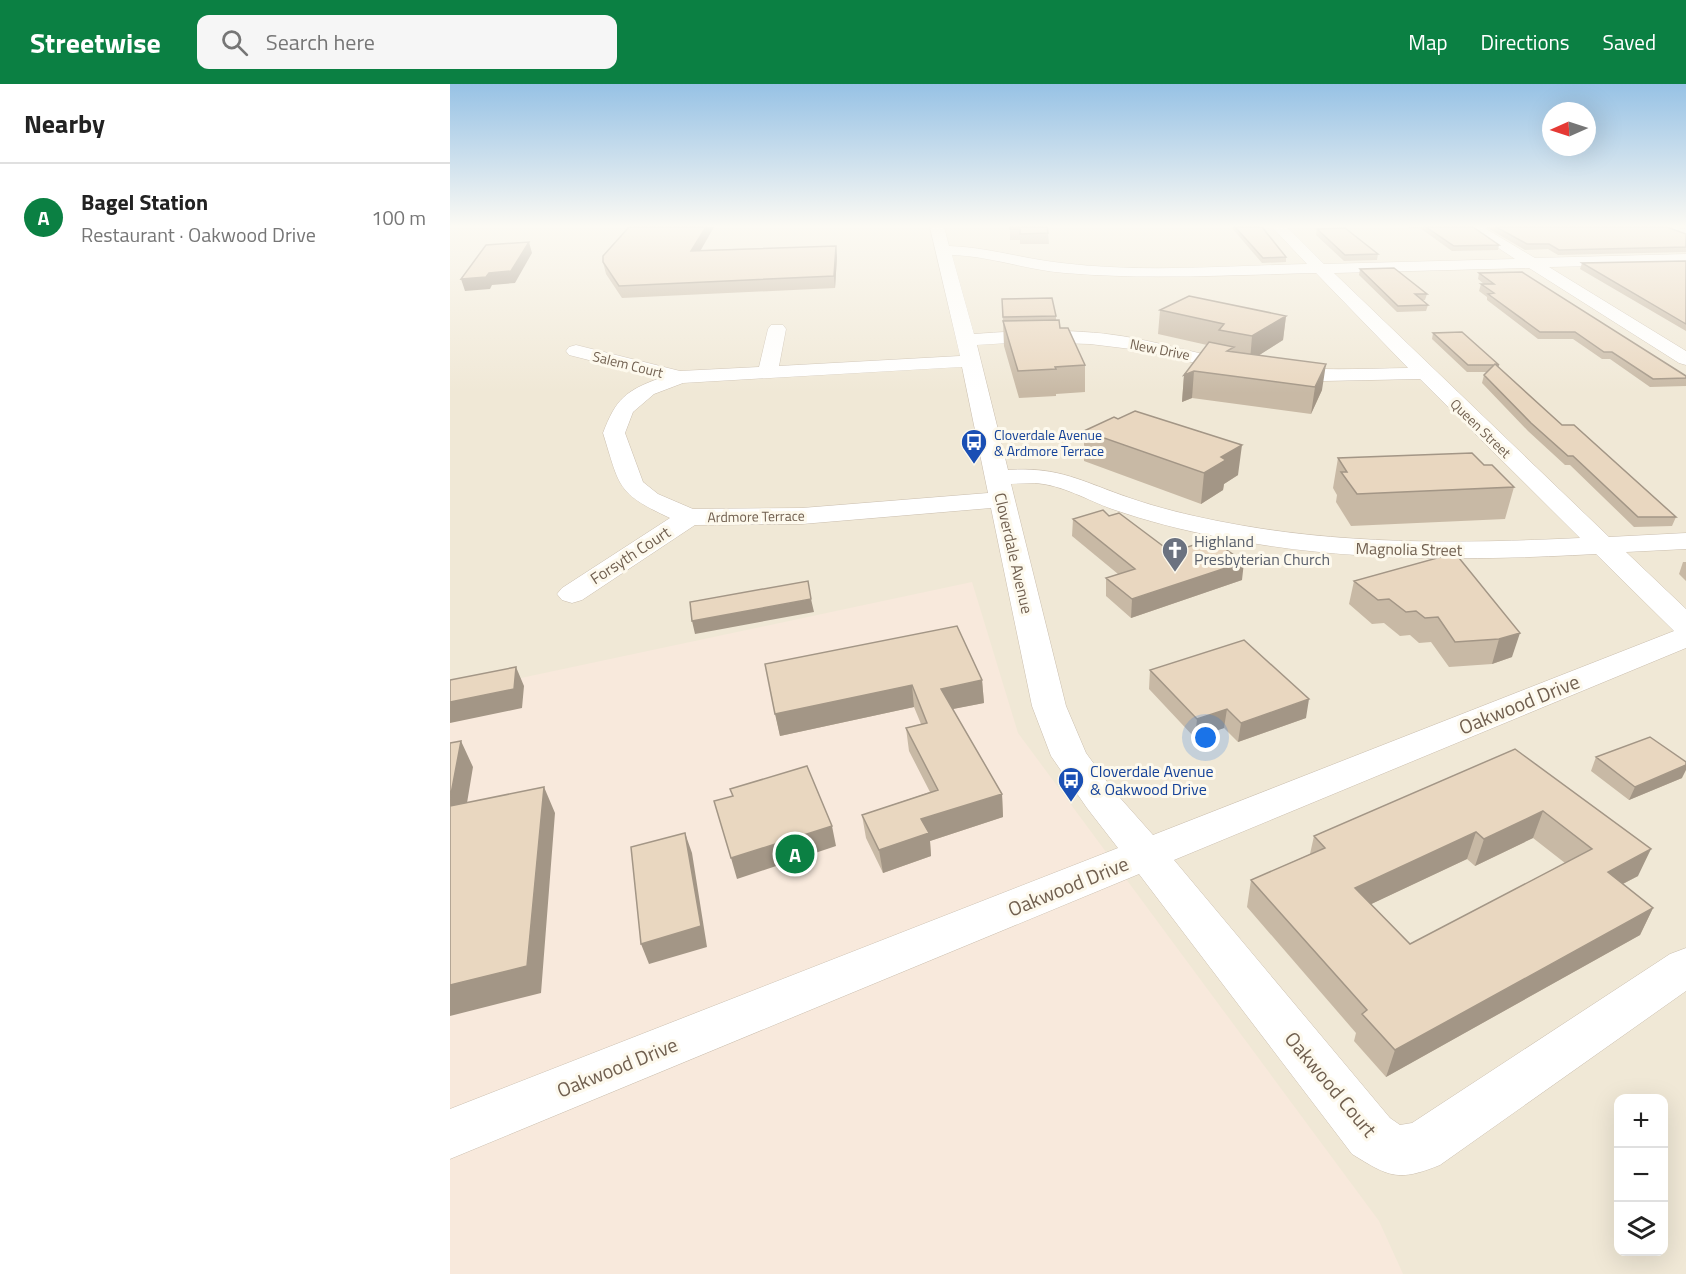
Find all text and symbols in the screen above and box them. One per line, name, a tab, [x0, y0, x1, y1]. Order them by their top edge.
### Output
search box	[197, 15, 617, 69]
text: Streetwise	[30, 21, 161, 64]
text: Search here	[266, 25, 375, 59]
icon: search	[218, 26, 251, 59]
text: Map	[1408, 26, 1448, 58]
text: Directions	[1481, 26, 1570, 58]
text: Saved	[1603, 26, 1656, 58]
north arrow	[1542, 102, 1596, 156]
text: Nearby	[24, 104, 105, 143]
text: Bagel Station	[81, 185, 208, 219]
text: A	[37, 202, 50, 233]
text: 100 m	[371, 202, 426, 233]
text: Restaurant · Oakwood Drive	[81, 219, 316, 250]
street label: New Drive	[1128, 333, 1192, 365]
street label: Salem Court	[591, 345, 665, 383]
street label: Queen Street	[1446, 394, 1516, 463]
place label: Cloverdale Avenue & Ardmore Terrace	[994, 424, 1104, 461]
bus stop icon: Cloverdale Avenue & Ardmore Terrace	[959, 427, 989, 465]
street label: Cloverdale Avenue	[988, 490, 1040, 616]
street label: Ardmore Terrace	[707, 505, 805, 527]
street label: Forsyth Court	[585, 520, 675, 590]
place label: Highland Presbyterian Church	[1194, 529, 1330, 571]
church icon: Highland Presbyterian Church	[1160, 535, 1190, 573]
street label: Magnolia Street	[1355, 536, 1463, 562]
street label: Oakwood Drive	[1454, 666, 1584, 742]
your location	[1191, 723, 1220, 752]
place label: Cloverdale Avenue & Oakwood Drive	[1090, 759, 1214, 801]
bus stop icon: Cloverdale Avenue & Oakwood Drive	[1056, 765, 1086, 803]
pin: A	[776, 832, 814, 876]
street label: Oakwood Drive	[1003, 848, 1133, 924]
street label: Oakwood Court	[1277, 1024, 1385, 1144]
street label: Oakwood Drive	[552, 1029, 682, 1105]
map controls	[1614, 1094, 1668, 1256]
button: +	[1614, 1094, 1668, 1148]
button: −	[1614, 1148, 1668, 1202]
button: layers	[1614, 1202, 1668, 1256]

